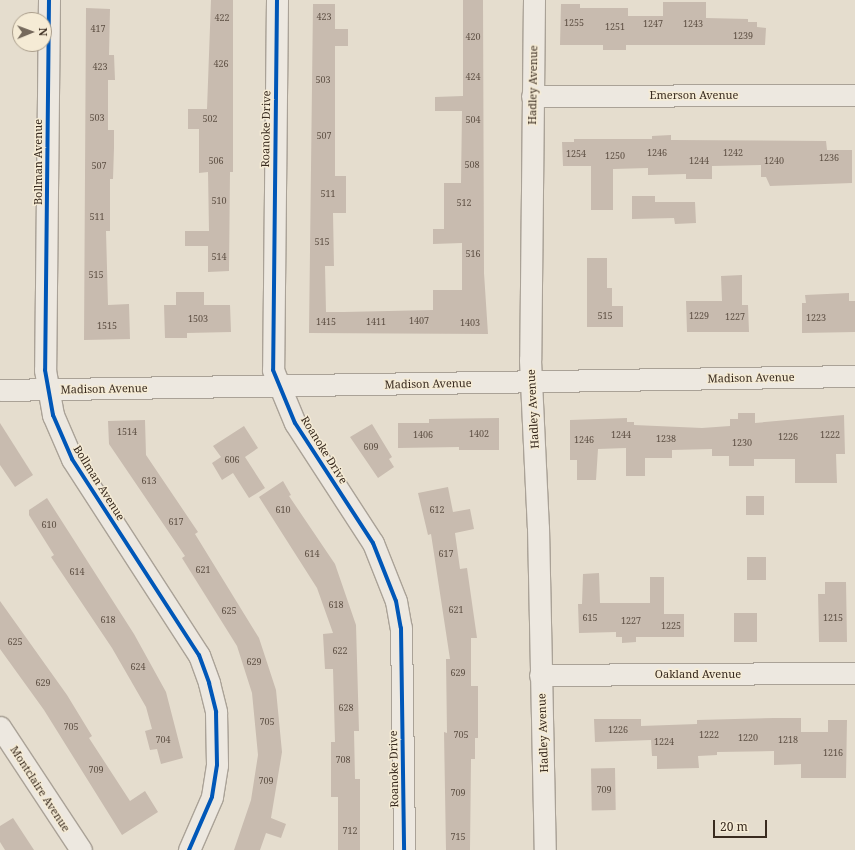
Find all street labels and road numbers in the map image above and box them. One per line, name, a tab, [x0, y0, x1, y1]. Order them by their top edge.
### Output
street label: Hadley Avenue	[526, 45, 540, 125]
street label: Emerson Avenue	[650, 88, 738, 102]
street label: Roanoke Drive	[259, 90, 273, 168]
street label: Bollman Avenue	[31, 119, 45, 205]
street label: Hadley Avenue	[524, 369, 542, 449]
street label: Madison Avenue	[707, 371, 795, 385]
street label: Madison Avenue	[384, 377, 472, 391]
street label: Madison Avenue	[60, 382, 148, 396]
street label: Roanoke Drive	[298, 414, 350, 486]
street label: Bollman Avenue	[71, 443, 127, 523]
street label: Oakland Avenue	[655, 667, 741, 681]
street label: Hadley Avenue	[535, 693, 551, 773]
street label: Roanoke Drive	[387, 730, 401, 808]
street label: Montclaire Avenue	[7, 744, 73, 834]

